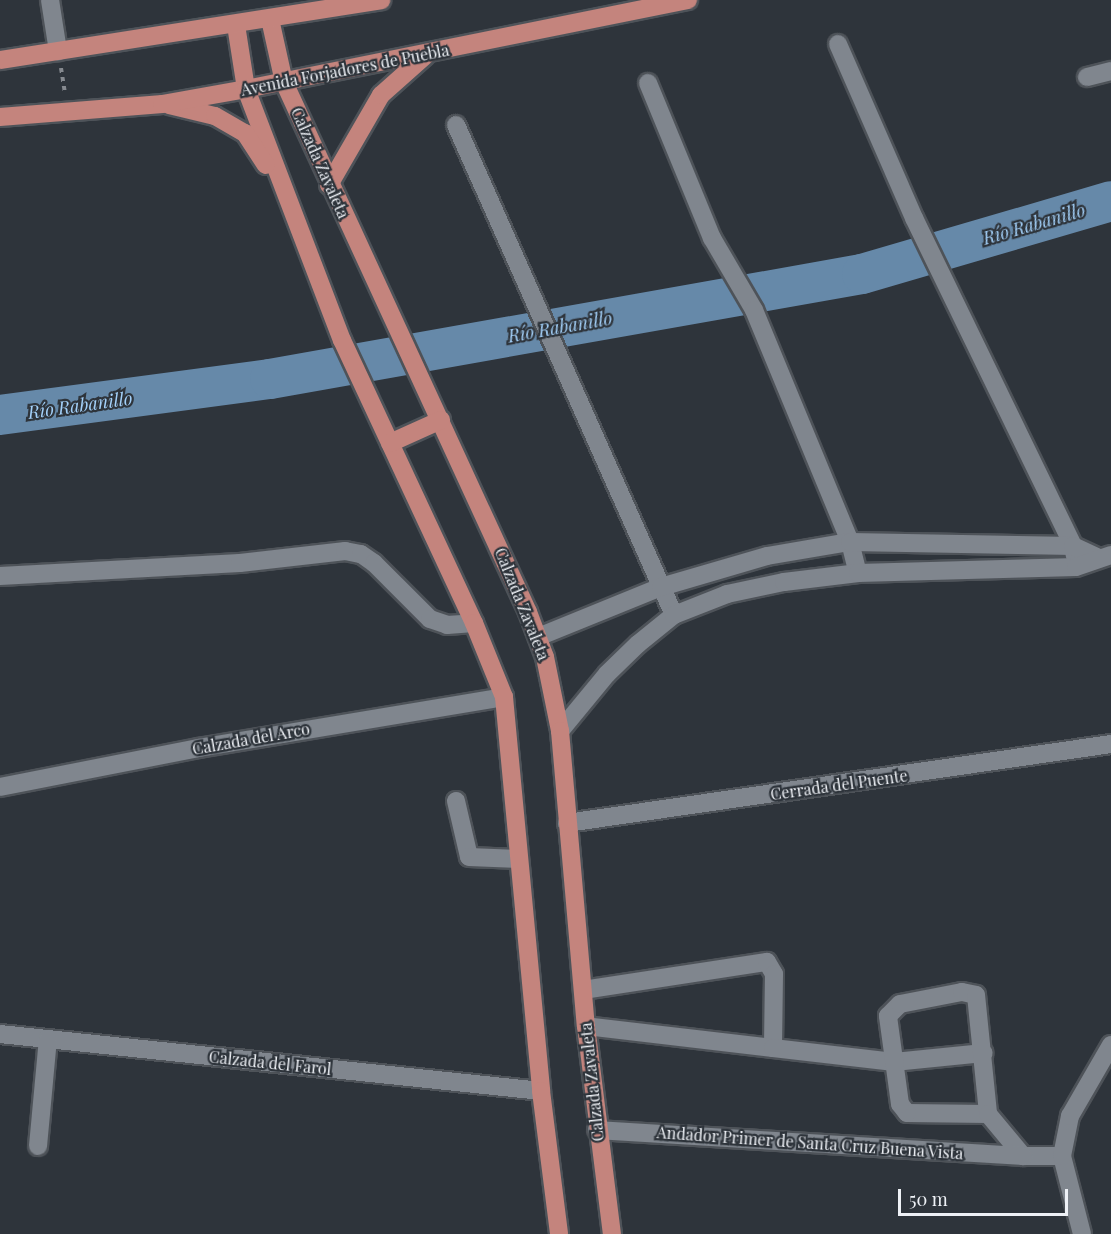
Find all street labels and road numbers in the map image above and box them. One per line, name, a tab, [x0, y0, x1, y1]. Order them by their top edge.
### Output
street label: Avenida Forjadores de Puebla	[239, 40, 451, 100]
street label: Calzada Zavaleta	[287, 104, 353, 222]
street label: Calzada Zavaleta	[491, 545, 553, 663]
street label: Calzada del Arco	[190, 719, 312, 759]
street label: Cerrada del Puente	[769, 766, 909, 804]
street label: Calzada Zavaleta	[576, 1022, 608, 1142]
street label: Calzada del Farol	[208, 1047, 332, 1079]
street label: Andador Primer de Santa Cruz Buena Vista	[655, 1123, 965, 1163]

